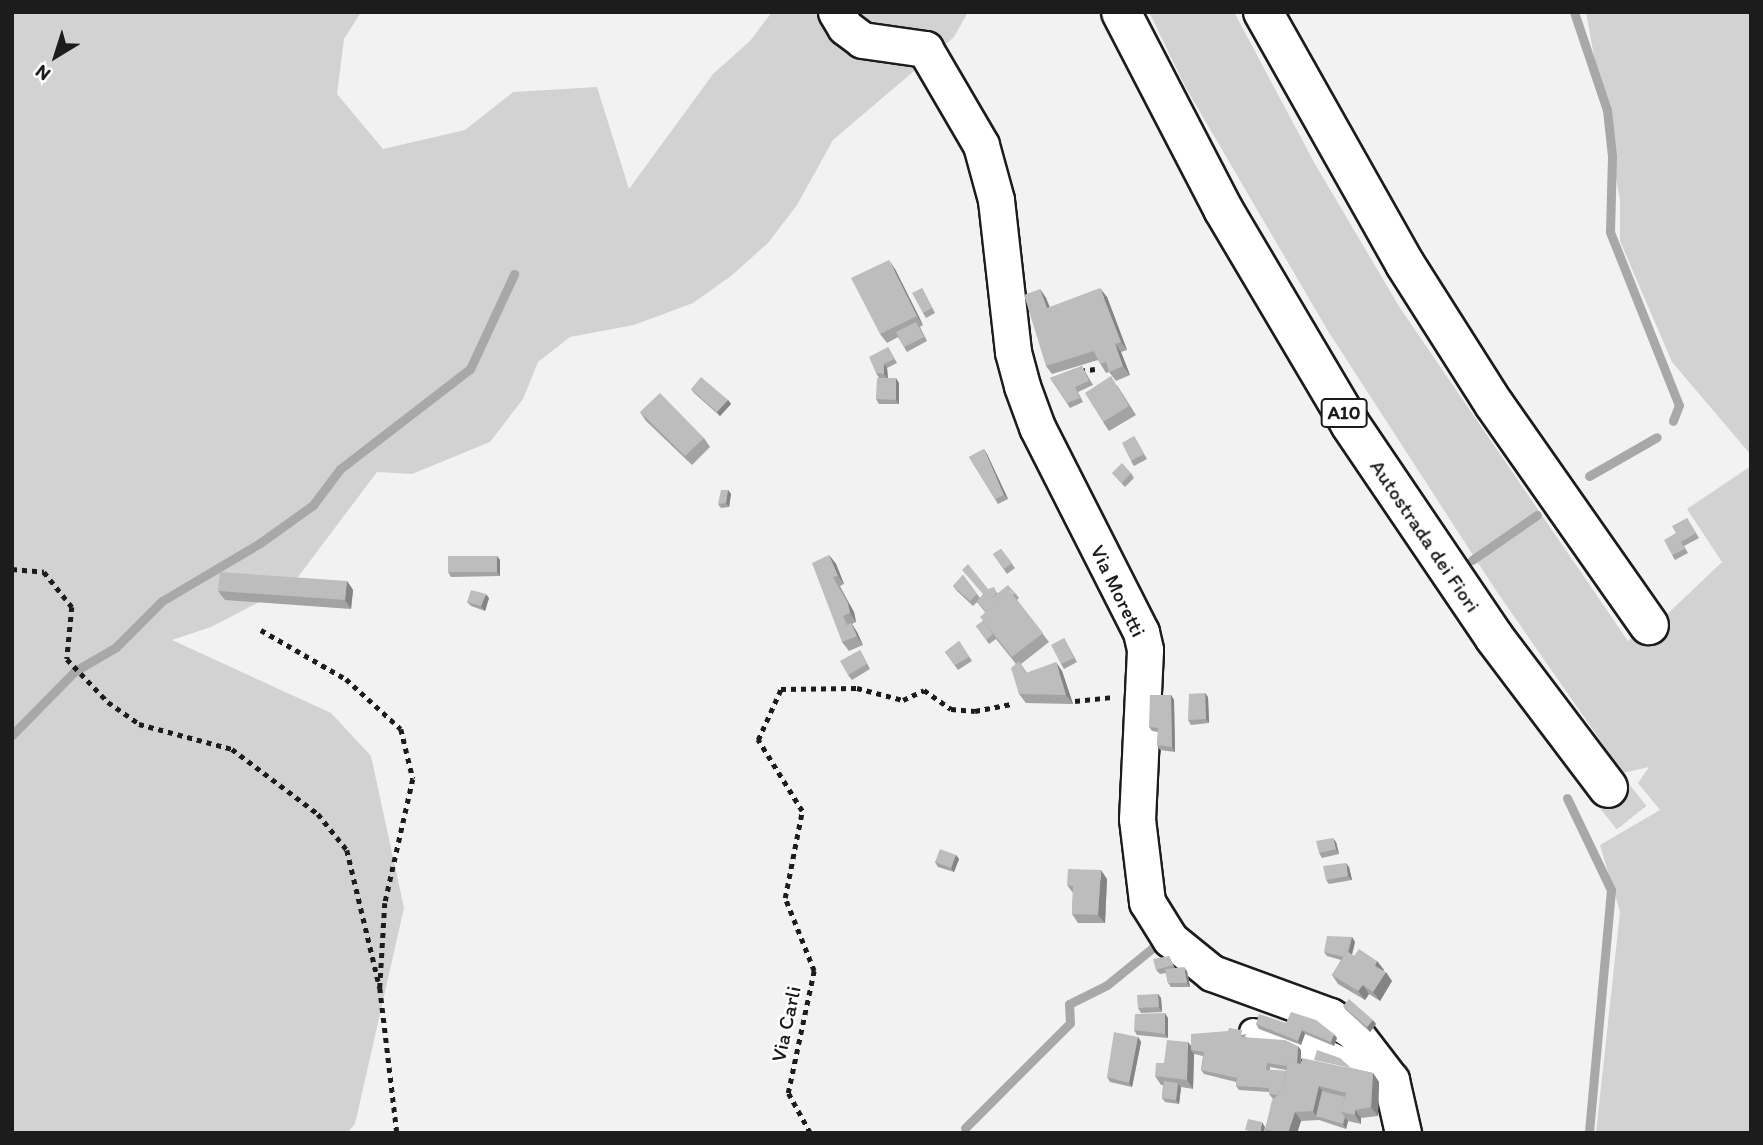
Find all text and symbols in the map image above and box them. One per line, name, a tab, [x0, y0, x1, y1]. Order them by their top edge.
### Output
north arrow	[21, 21, 91, 91]
text: N	[31, 60, 55, 86]
road number: A10	[1320, 398, 1368, 428]
street label: Autostrada dei Fiori	[1365, 455, 1485, 617]
street label: Via Moretti	[1085, 541, 1151, 641]
street label: Via Carli	[766, 984, 806, 1064]

